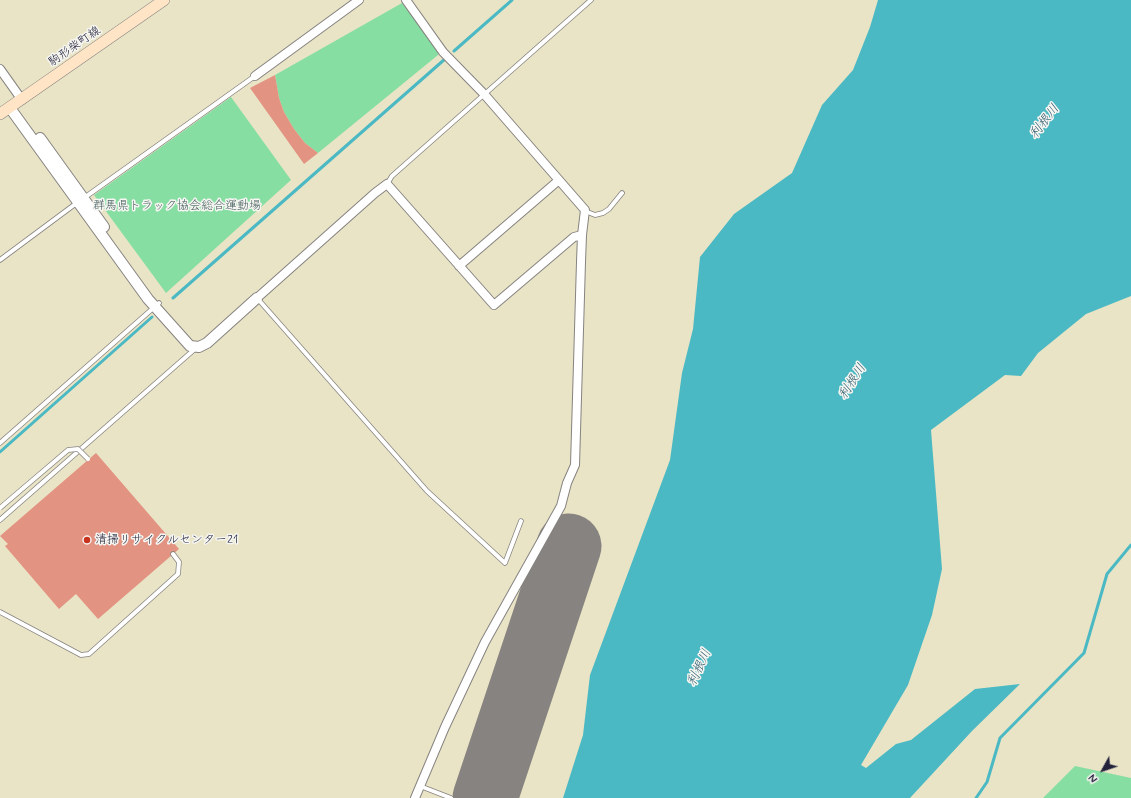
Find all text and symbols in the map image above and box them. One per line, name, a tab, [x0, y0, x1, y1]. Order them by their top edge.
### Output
street label: 駒形柴町線	[46, 24, 104, 70]
water label: 利根川	[1027, 102, 1063, 142]
park label: 群馬県トラック協会総合運動場	[93, 199, 261, 213]
water label: 利根川	[836, 361, 870, 403]
place label: 清掃リサイクルセンター21	[95, 533, 238, 547]
marker: 清掃リサイクルセンター21	[82, 535, 92, 545]
water label: 利根川	[685, 647, 715, 689]
north arrow	[1083, 750, 1123, 790]
text: N	[1086, 770, 1102, 785]

